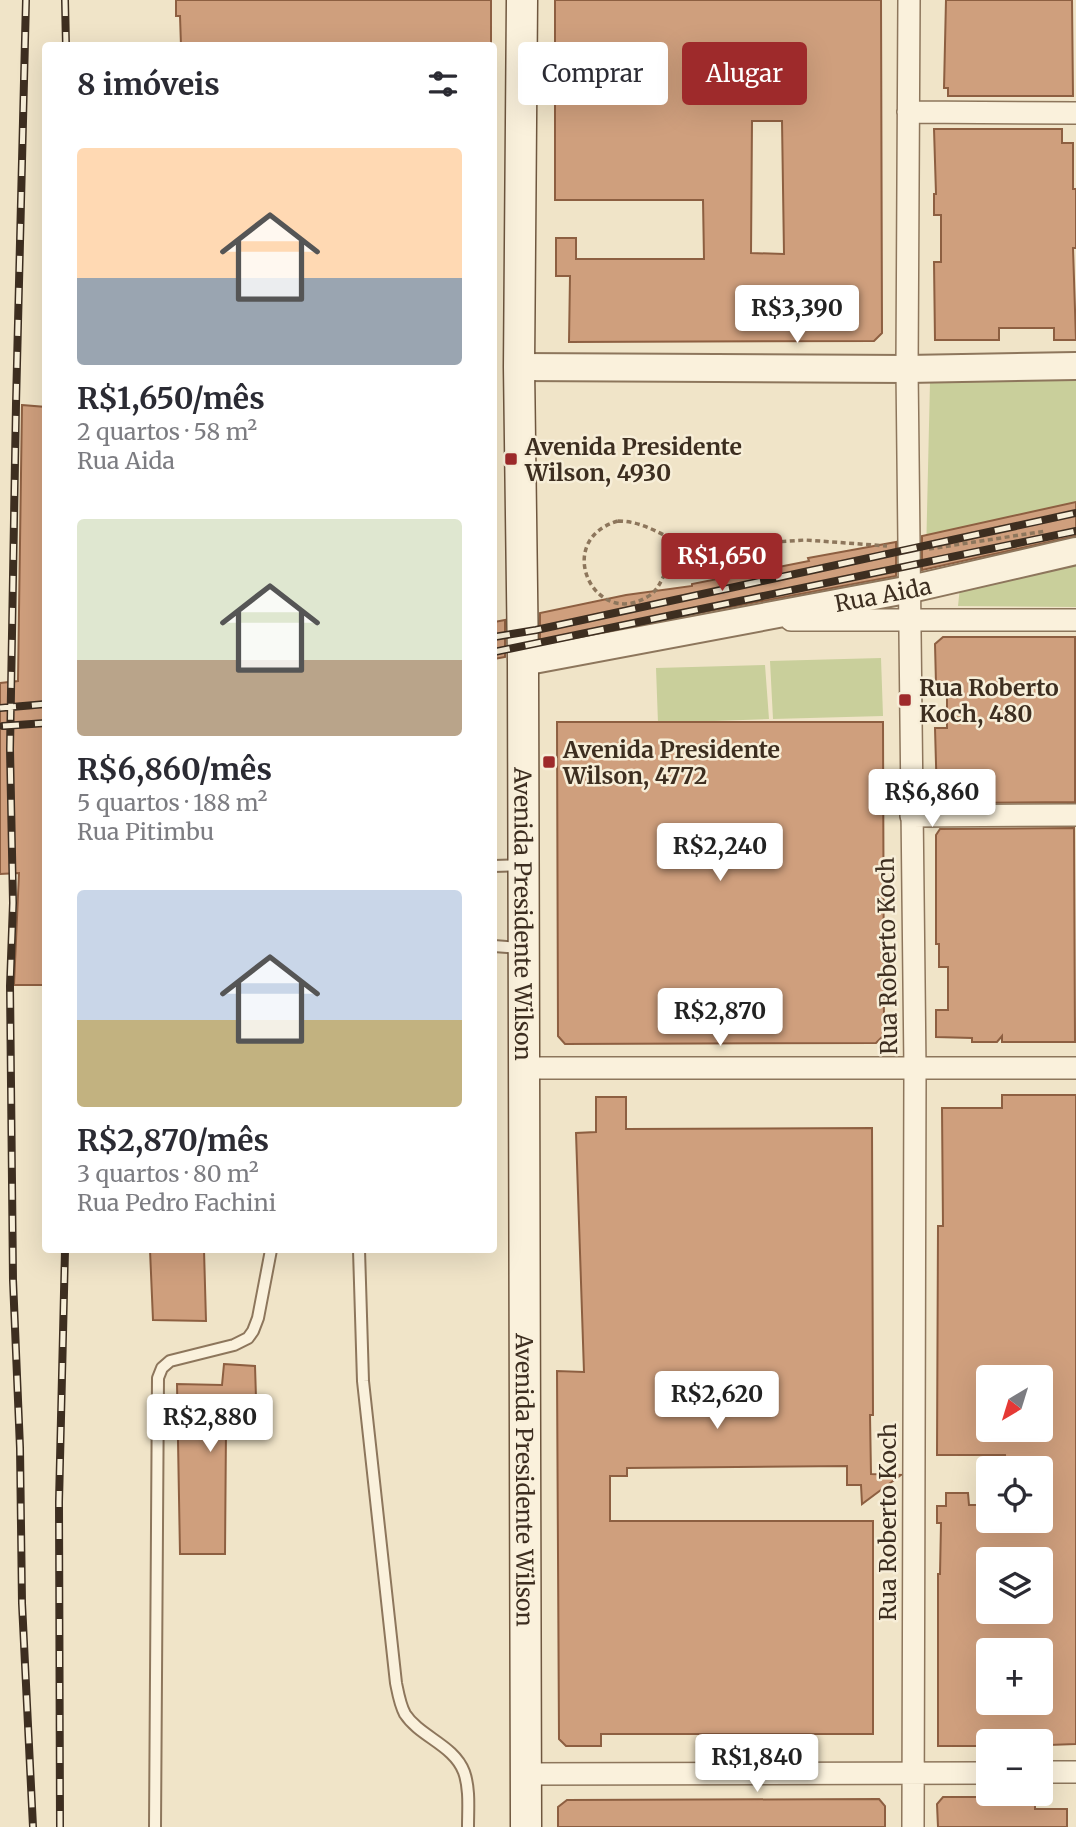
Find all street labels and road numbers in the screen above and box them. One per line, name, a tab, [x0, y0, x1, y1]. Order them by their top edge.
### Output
street label: Rua Aida	[832, 570, 934, 618]
street label: Avenida Presidente Wilson	[509, 766, 539, 1061]
street label: Rua Roberto Koch	[871, 857, 903, 1055]
street label: Avenida Presidente Wilson	[510, 1332, 540, 1627]
street label: Rua Roberto Koch	[873, 1423, 902, 1621]

